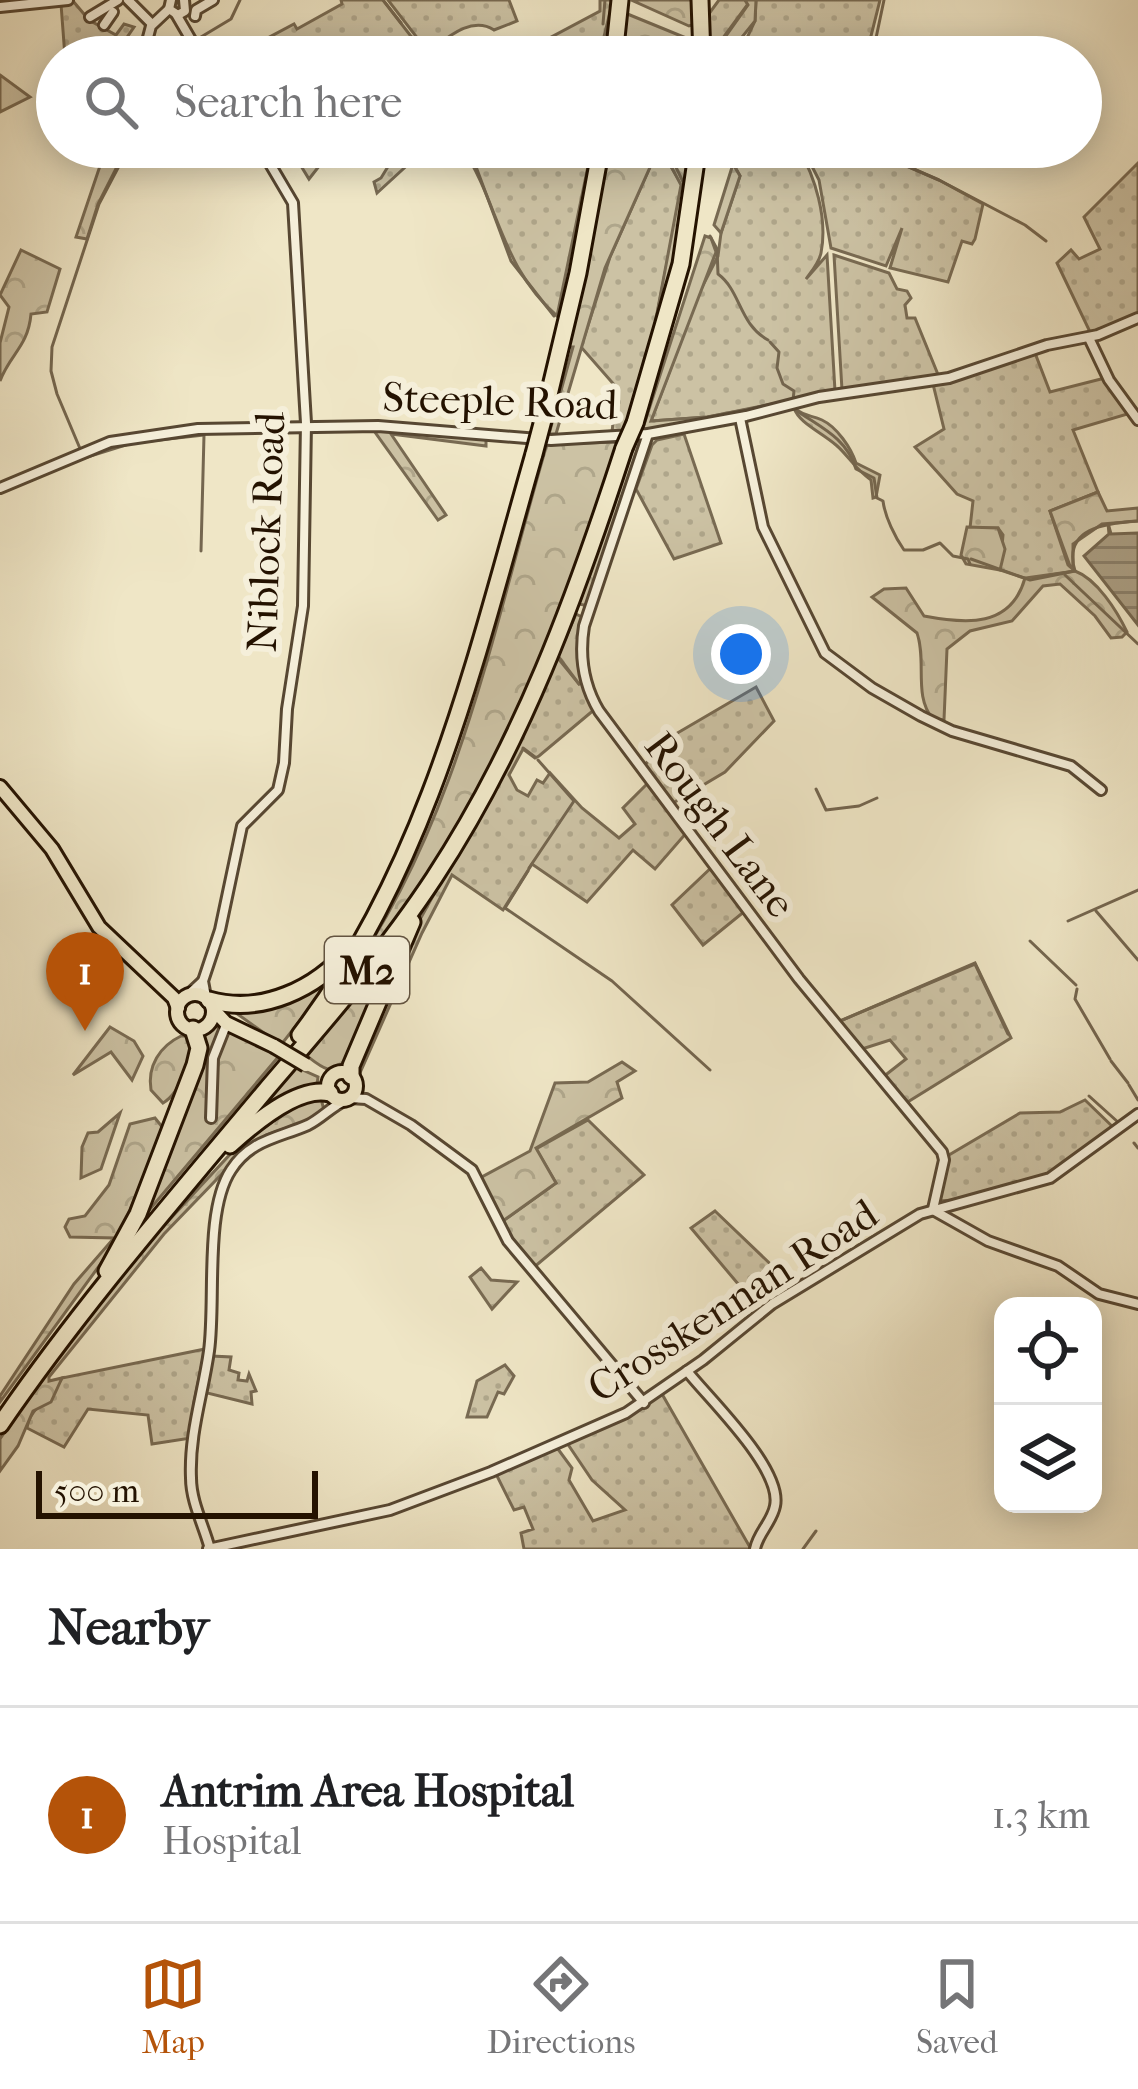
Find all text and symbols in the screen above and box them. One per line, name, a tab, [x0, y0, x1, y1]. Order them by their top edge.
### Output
search box	[36, 36, 1102, 168]
icon: search	[78, 69, 144, 135]
text: Search here	[174, 76, 402, 129]
street label: Steeple Road	[382, 373, 619, 430]
street label: Niblock Road	[238, 410, 295, 653]
your location	[711, 624, 771, 684]
street label: Rough Lane	[634, 723, 805, 927]
pin: 1	[46, 932, 124, 1031]
road number: M2	[325, 937, 409, 1003]
street label: Crosskennan Road	[579, 1189, 888, 1413]
map controls	[994, 1297, 1102, 1513]
button: locate	[994, 1297, 1102, 1405]
button: layers	[994, 1405, 1102, 1513]
scale bar	[36, 1465, 318, 1518]
text: 500 m	[54, 1472, 139, 1511]
text: Nearby	[48, 1597, 209, 1657]
text: Antrim Area Hospital	[162, 1765, 574, 1818]
text: 1	[80, 1792, 94, 1838]
text: 1.3 km	[992, 1792, 1090, 1838]
text: Hospital	[162, 1818, 302, 1864]
tab: Map	[140, 1951, 206, 2062]
tab: Directions	[487, 1951, 635, 2062]
tab: Saved	[916, 1951, 998, 2062]

